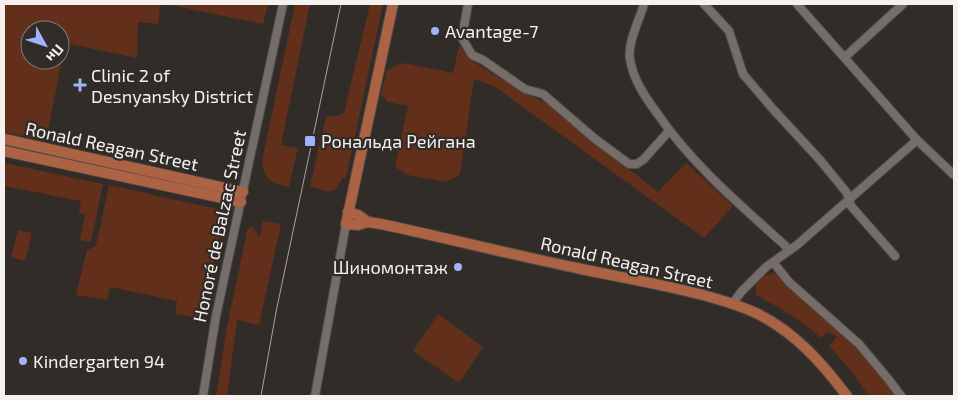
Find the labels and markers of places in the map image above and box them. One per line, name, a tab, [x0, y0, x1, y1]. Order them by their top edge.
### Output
place label: Avantage-7	[445, 20, 539, 42]
marker: Avantage-7	[429, 25, 441, 37]
place label: Clinic 2 of Desnyansky District	[91, 64, 253, 107]
marker: Clinic 2 of Desnyansky District	[73, 78, 87, 92]
place label: Рональда Рейгана	[321, 130, 476, 152]
marker: Рональда Рейгана	[303, 134, 317, 148]
place label: Шиномонтаж	[333, 256, 448, 278]
marker: Шиномонтаж	[452, 261, 464, 273]
place label: Kindergarten 94	[33, 350, 165, 372]
marker: Kindergarten 94	[17, 355, 29, 367]

